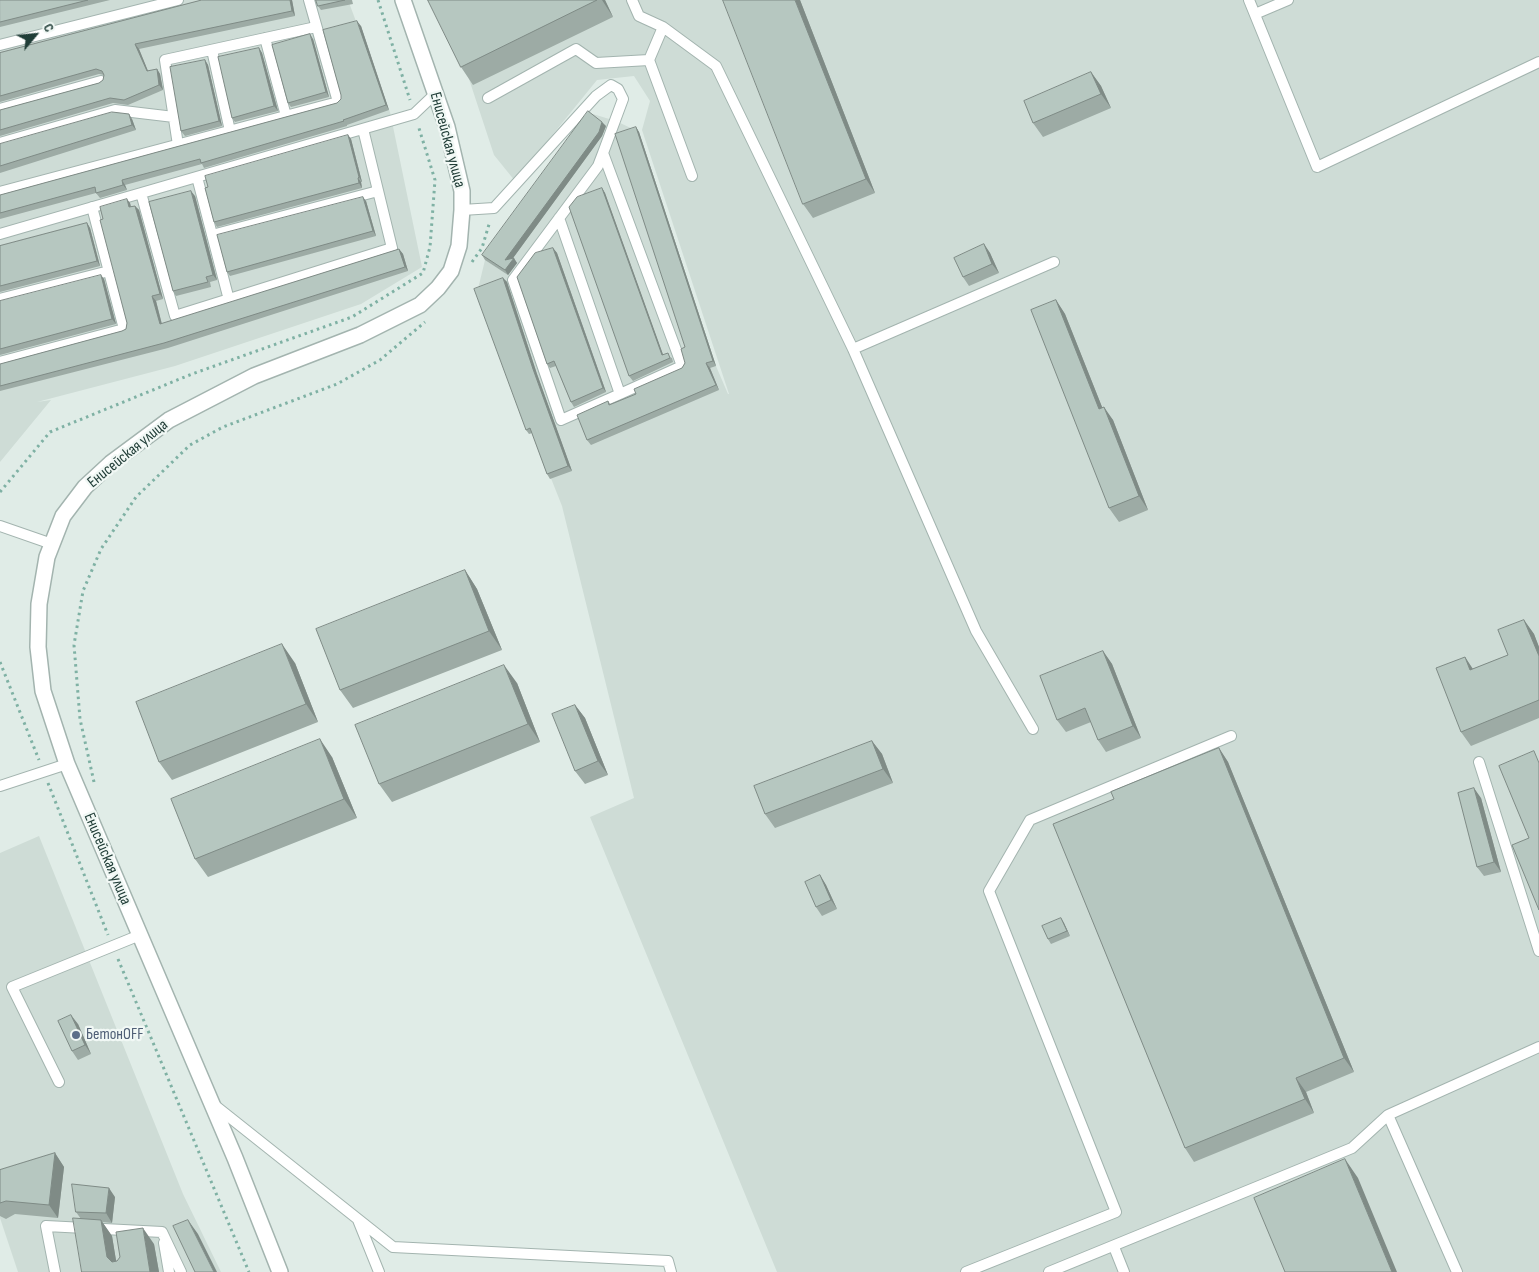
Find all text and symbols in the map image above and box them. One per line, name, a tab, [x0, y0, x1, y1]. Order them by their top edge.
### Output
north arrow	[10, 10, 60, 60]
text: С	[39, 21, 58, 35]
street label: Енисейская улица	[425, 90, 469, 190]
street label: Енисейская улица	[84, 416, 172, 492]
street label: Енисейская улица	[79, 810, 135, 908]
place label: БетонOFF	[86, 1025, 144, 1045]
marker: БетонOFF	[70, 1029, 82, 1041]

